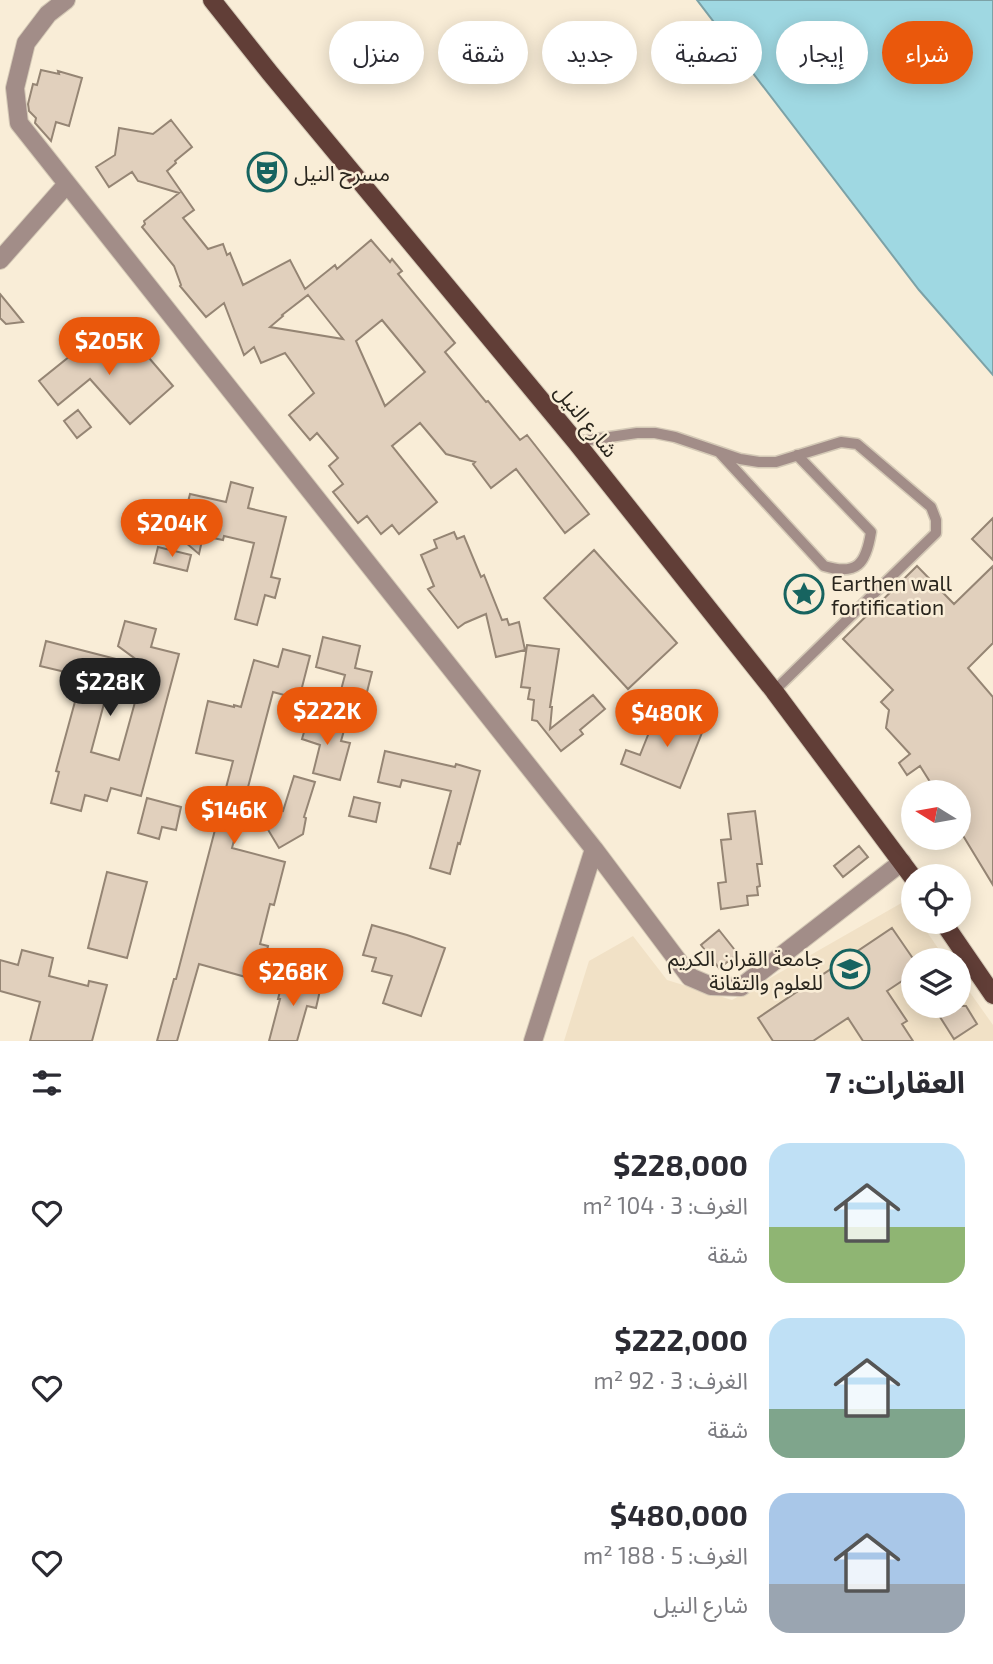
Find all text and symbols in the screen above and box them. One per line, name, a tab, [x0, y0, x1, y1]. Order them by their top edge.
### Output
chip: منزل	[329, 21, 424, 84]
chip: شقة	[438, 21, 528, 84]
chip: جديد	[542, 21, 637, 84]
chip: تصفية	[651, 21, 762, 84]
chip: إيجار	[776, 21, 868, 84]
chip: شراء	[882, 21, 973, 84]
theatre icon: مسرح النيل	[246, 151, 288, 193]
place label: مسرح النيل	[294, 160, 390, 189]
pin: $205K	[60, 318, 158, 377]
text: $205K	[75, 326, 143, 354]
street label: شارع النيل	[547, 379, 624, 464]
pin: $204K	[123, 500, 221, 559]
text: $204K	[137, 508, 207, 536]
place label: Earthen wall fortification	[831, 570, 953, 619]
place icon: Earthen wall fortification	[783, 573, 825, 615]
pin: $228K	[61, 658, 159, 718]
text: $228K	[76, 667, 144, 695]
pin: $222K	[278, 688, 376, 747]
pin: $480K	[618, 690, 716, 749]
text: $222K	[293, 696, 361, 724]
text: $480K	[631, 698, 703, 726]
north arrow	[901, 780, 971, 850]
map controls	[901, 780, 971, 1018]
pin: $146K	[185, 786, 283, 846]
text: $146K	[201, 795, 267, 823]
button: locate	[901, 864, 971, 934]
place label: جامعة القران الكريم للعلوم والتقانة	[668, 945, 823, 999]
pin: $268K	[244, 948, 342, 1008]
school or university icon: جامعة القران الكريم للعلوم والتقانة	[829, 948, 871, 990]
button: layers	[901, 948, 971, 1018]
text: $268K	[258, 957, 328, 985]
text: العقارات: 7	[825, 1063, 965, 1099]
icon: filters	[28, 1064, 66, 1102]
text: $228,000	[613, 1146, 748, 1182]
icon: home	[825, 1171, 909, 1255]
text: الغرف: 3 · 104 m²	[583, 1191, 748, 1219]
icon: heart	[28, 1194, 66, 1232]
text: شقة	[707, 1240, 748, 1268]
text: $222,000	[614, 1321, 748, 1357]
icon: home	[825, 1346, 909, 1430]
text: الغرف: 3 · 92 m²	[594, 1366, 748, 1394]
icon: heart	[28, 1369, 66, 1407]
text: شقة	[707, 1415, 748, 1443]
text: $480,000	[610, 1496, 748, 1532]
icon: home	[825, 1521, 909, 1605]
text: الغرف: 5 · 188 m²	[583, 1541, 748, 1569]
icon: heart	[28, 1544, 66, 1582]
text: شارع النيل	[653, 1590, 748, 1618]

